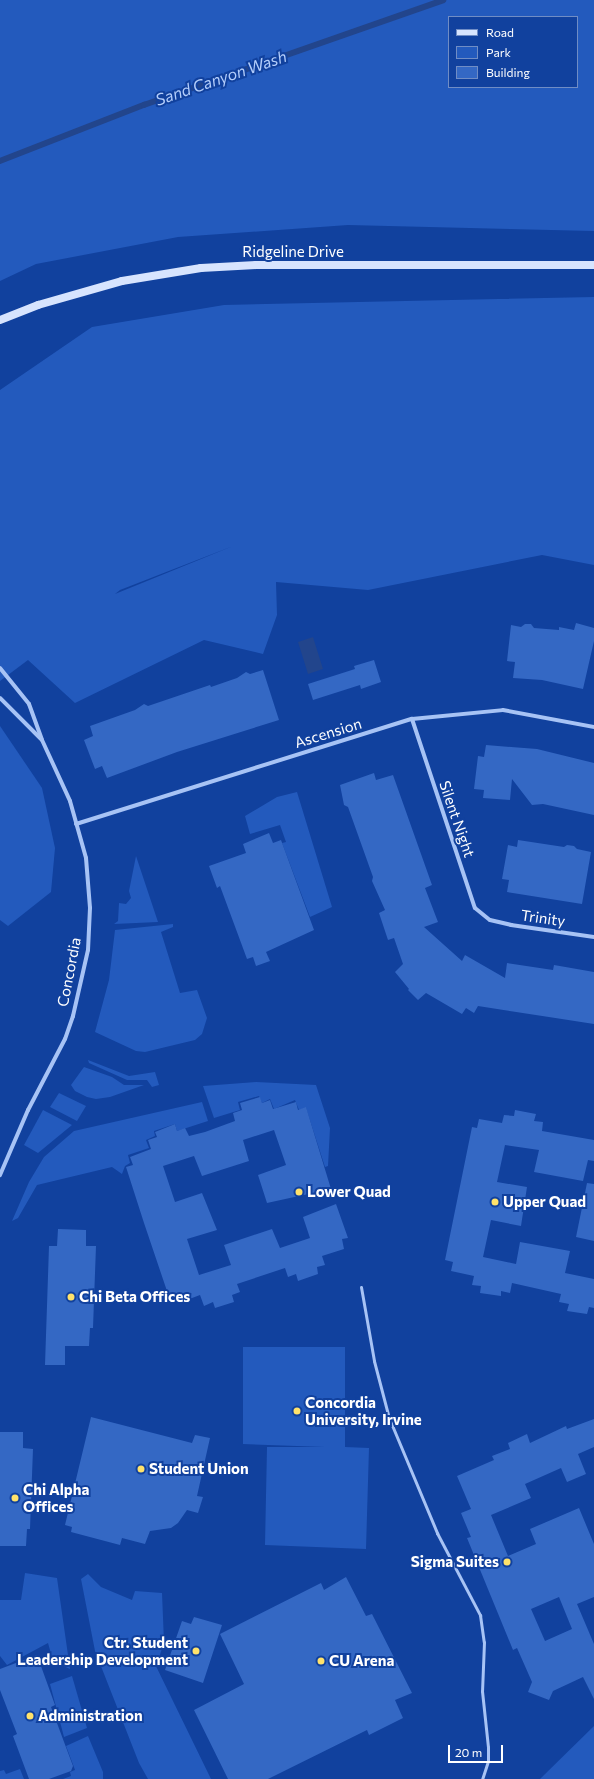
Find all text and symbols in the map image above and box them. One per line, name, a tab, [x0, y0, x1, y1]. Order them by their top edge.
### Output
legend	[448, 16, 578, 88]
text: Road	[486, 25, 514, 39]
text: Park	[486, 45, 511, 59]
water label: Sand Canyon Wash	[153, 47, 289, 109]
text: Building	[486, 65, 530, 79]
street label: Ridgeline Drive	[242, 243, 344, 261]
street label: Ascension	[292, 714, 364, 752]
street label: Silent Night	[435, 778, 479, 860]
street label: Trinity	[520, 906, 566, 930]
street label: Concordia	[53, 936, 85, 1008]
place label: Lower Quad	[307, 1183, 391, 1201]
marker: Lower Quad	[294, 1187, 304, 1197]
place label: Upper Quad	[503, 1193, 586, 1211]
marker: Upper Quad	[490, 1197, 500, 1207]
place label: Chi Beta Offices	[79, 1288, 190, 1306]
marker: Chi Beta Offices	[66, 1292, 76, 1302]
place label: Concordia University, Irvine	[305, 1393, 422, 1428]
marker: Concordia University, Irvine	[292, 1406, 302, 1416]
place label: Student Union	[149, 1460, 249, 1478]
marker: Student Union	[136, 1464, 146, 1474]
place label: Chi Alpha Offices	[23, 1480, 89, 1515]
marker: Chi Alpha Offices	[10, 1493, 20, 1503]
place label: Sigma Suites	[411, 1553, 499, 1571]
marker: Sigma Suites	[502, 1557, 512, 1567]
place label: Ctr. Student Leadership Development	[17, 1633, 188, 1668]
marker: Ctr. Student Leadership Development	[191, 1646, 201, 1656]
place label: CU Arena	[329, 1652, 394, 1670]
marker: CU Arena	[316, 1656, 326, 1666]
place label: Administration	[38, 1707, 143, 1725]
marker: Administration	[25, 1711, 35, 1721]
scale bar	[450, 1737, 505, 1763]
text: 20 m	[455, 1745, 482, 1759]

